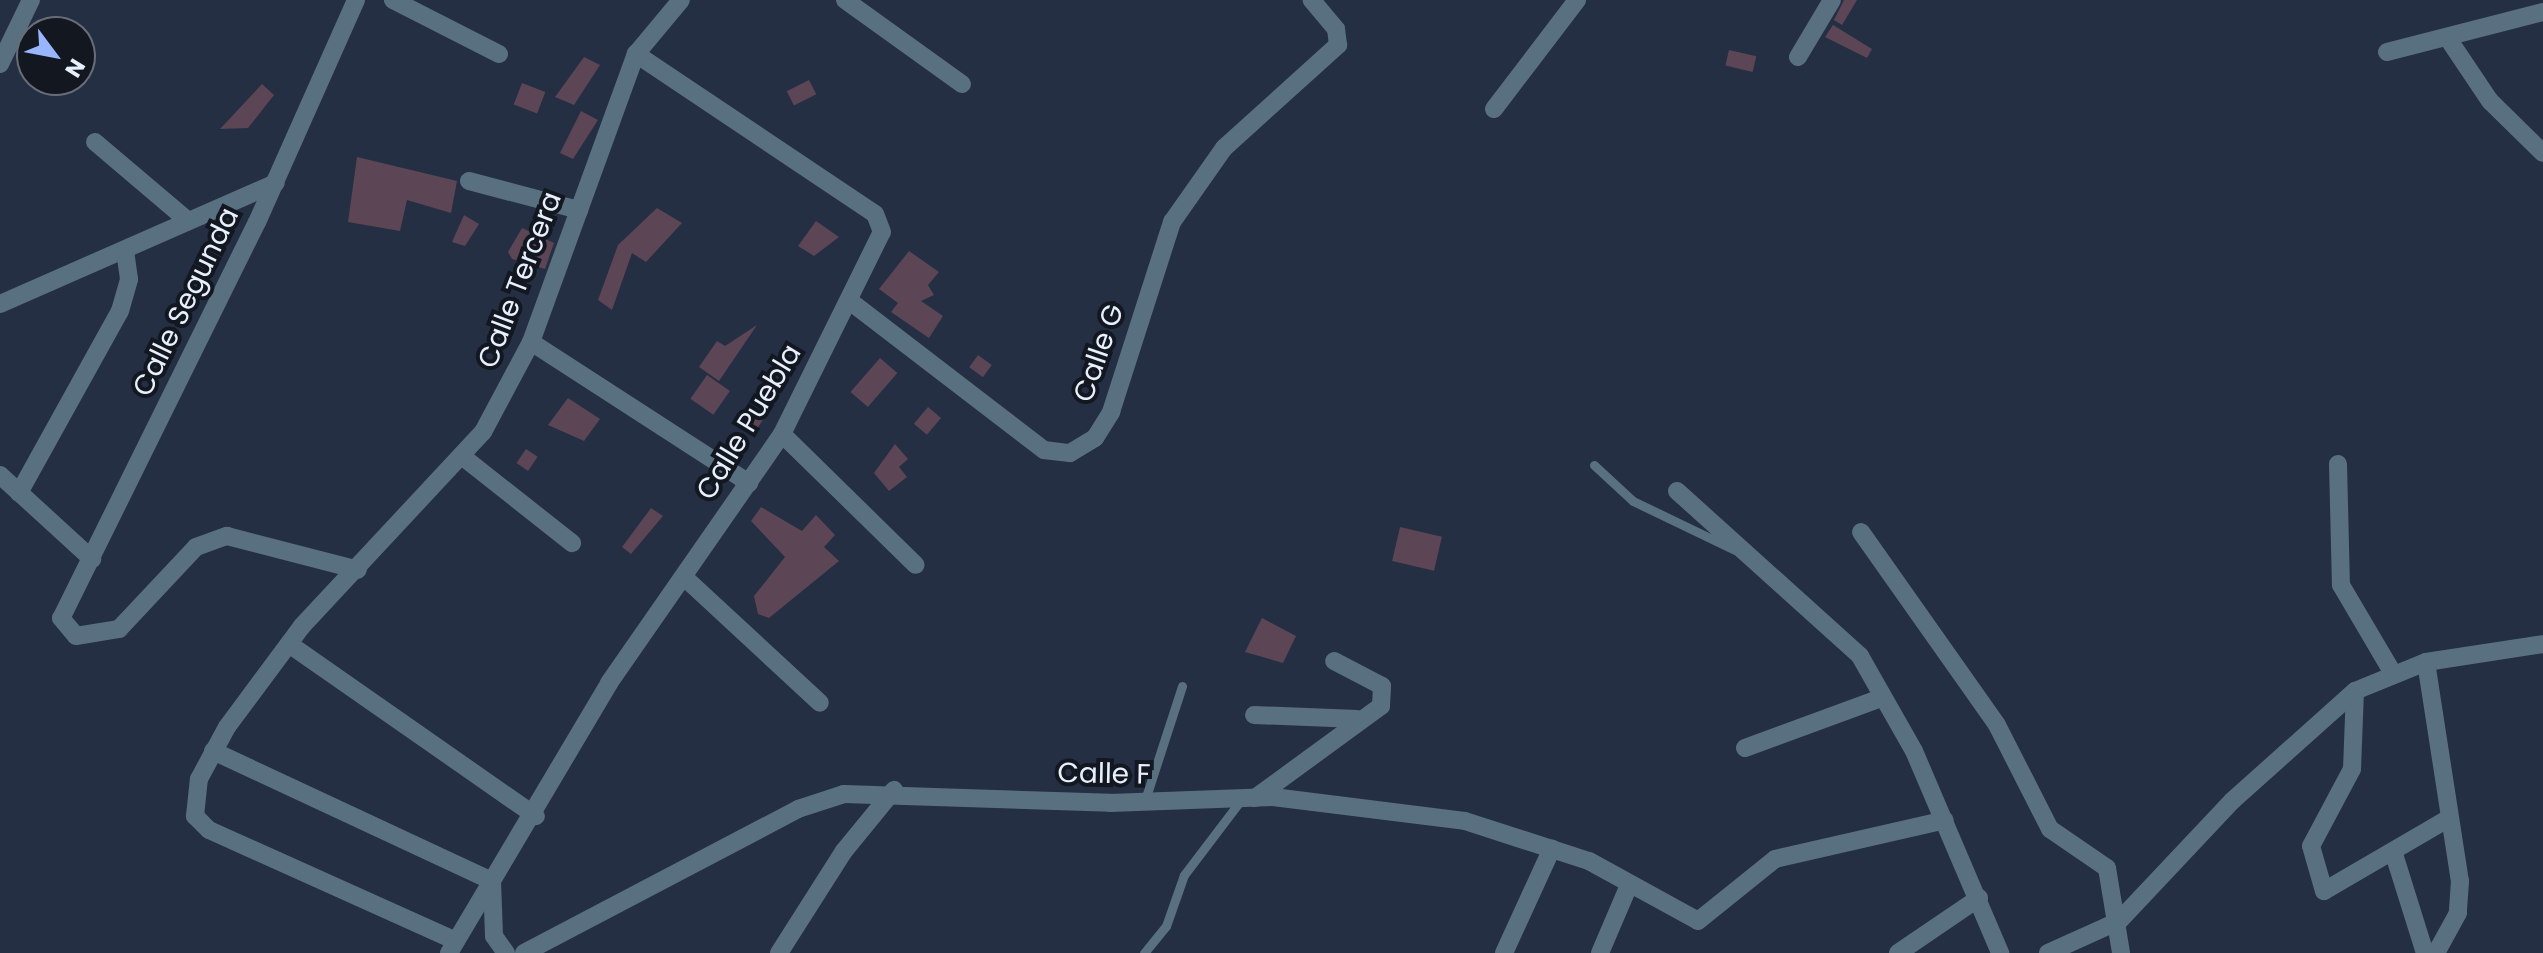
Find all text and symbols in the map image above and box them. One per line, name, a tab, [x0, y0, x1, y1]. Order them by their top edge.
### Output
north arrow	[16, 16, 96, 96]
text: N	[58, 53, 93, 83]
street label: Calle Tercera	[471, 187, 569, 373]
street label: Calle Segunda	[126, 202, 246, 402]
street label: Calle G	[1067, 300, 1131, 406]
street label: Calle Puebla	[689, 338, 809, 506]
street label: Calle F	[1057, 756, 1151, 792]

